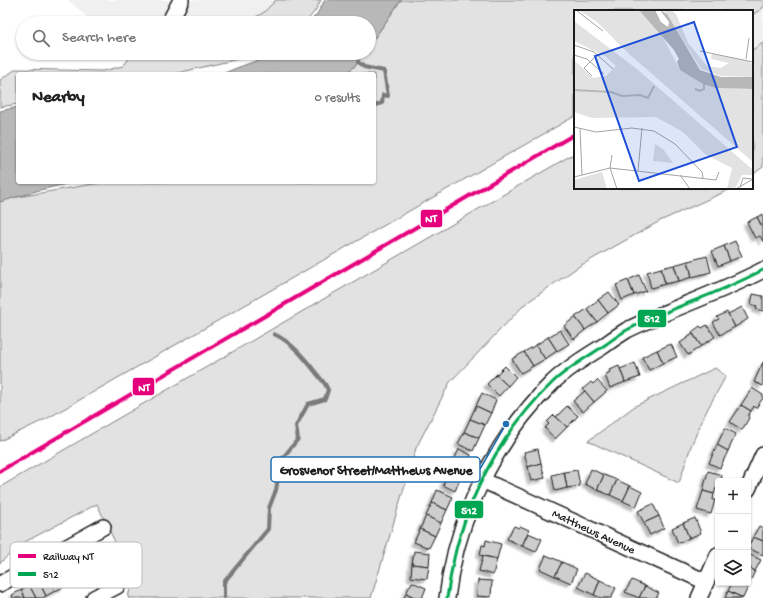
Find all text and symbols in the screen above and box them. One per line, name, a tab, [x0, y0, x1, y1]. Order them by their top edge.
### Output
inset map	[574, 10, 753, 189]
search box	[16, 16, 376, 60]
icon: search	[30, 27, 52, 49]
text: Search here	[62, 29, 136, 47]
text: Nearby	[32, 88, 85, 108]
text: 0 results	[314, 91, 360, 106]
line badge: NT	[420, 209, 443, 228]
text: NT	[425, 214, 437, 226]
line badge: 512	[637, 309, 667, 328]
text: 512	[644, 314, 660, 326]
line badge: NT	[132, 377, 155, 396]
text: NT	[138, 383, 150, 395]
callout: Grosvenor Street/Matthews Avenue	[271, 457, 480, 482]
text: Grosvenor Street/Matthews Avenue	[280, 464, 474, 479]
map controls	[715, 478, 751, 586]
button: +	[715, 478, 751, 514]
line badge: 512	[454, 500, 484, 519]
text: 512	[461, 506, 477, 518]
street label: Matthews Avenue	[549, 507, 638, 559]
button: −	[715, 514, 751, 550]
legend	[10, 542, 142, 588]
button: layers	[715, 550, 751, 586]
text: Railway NT	[43, 552, 95, 564]
text: 512	[43, 570, 59, 582]

